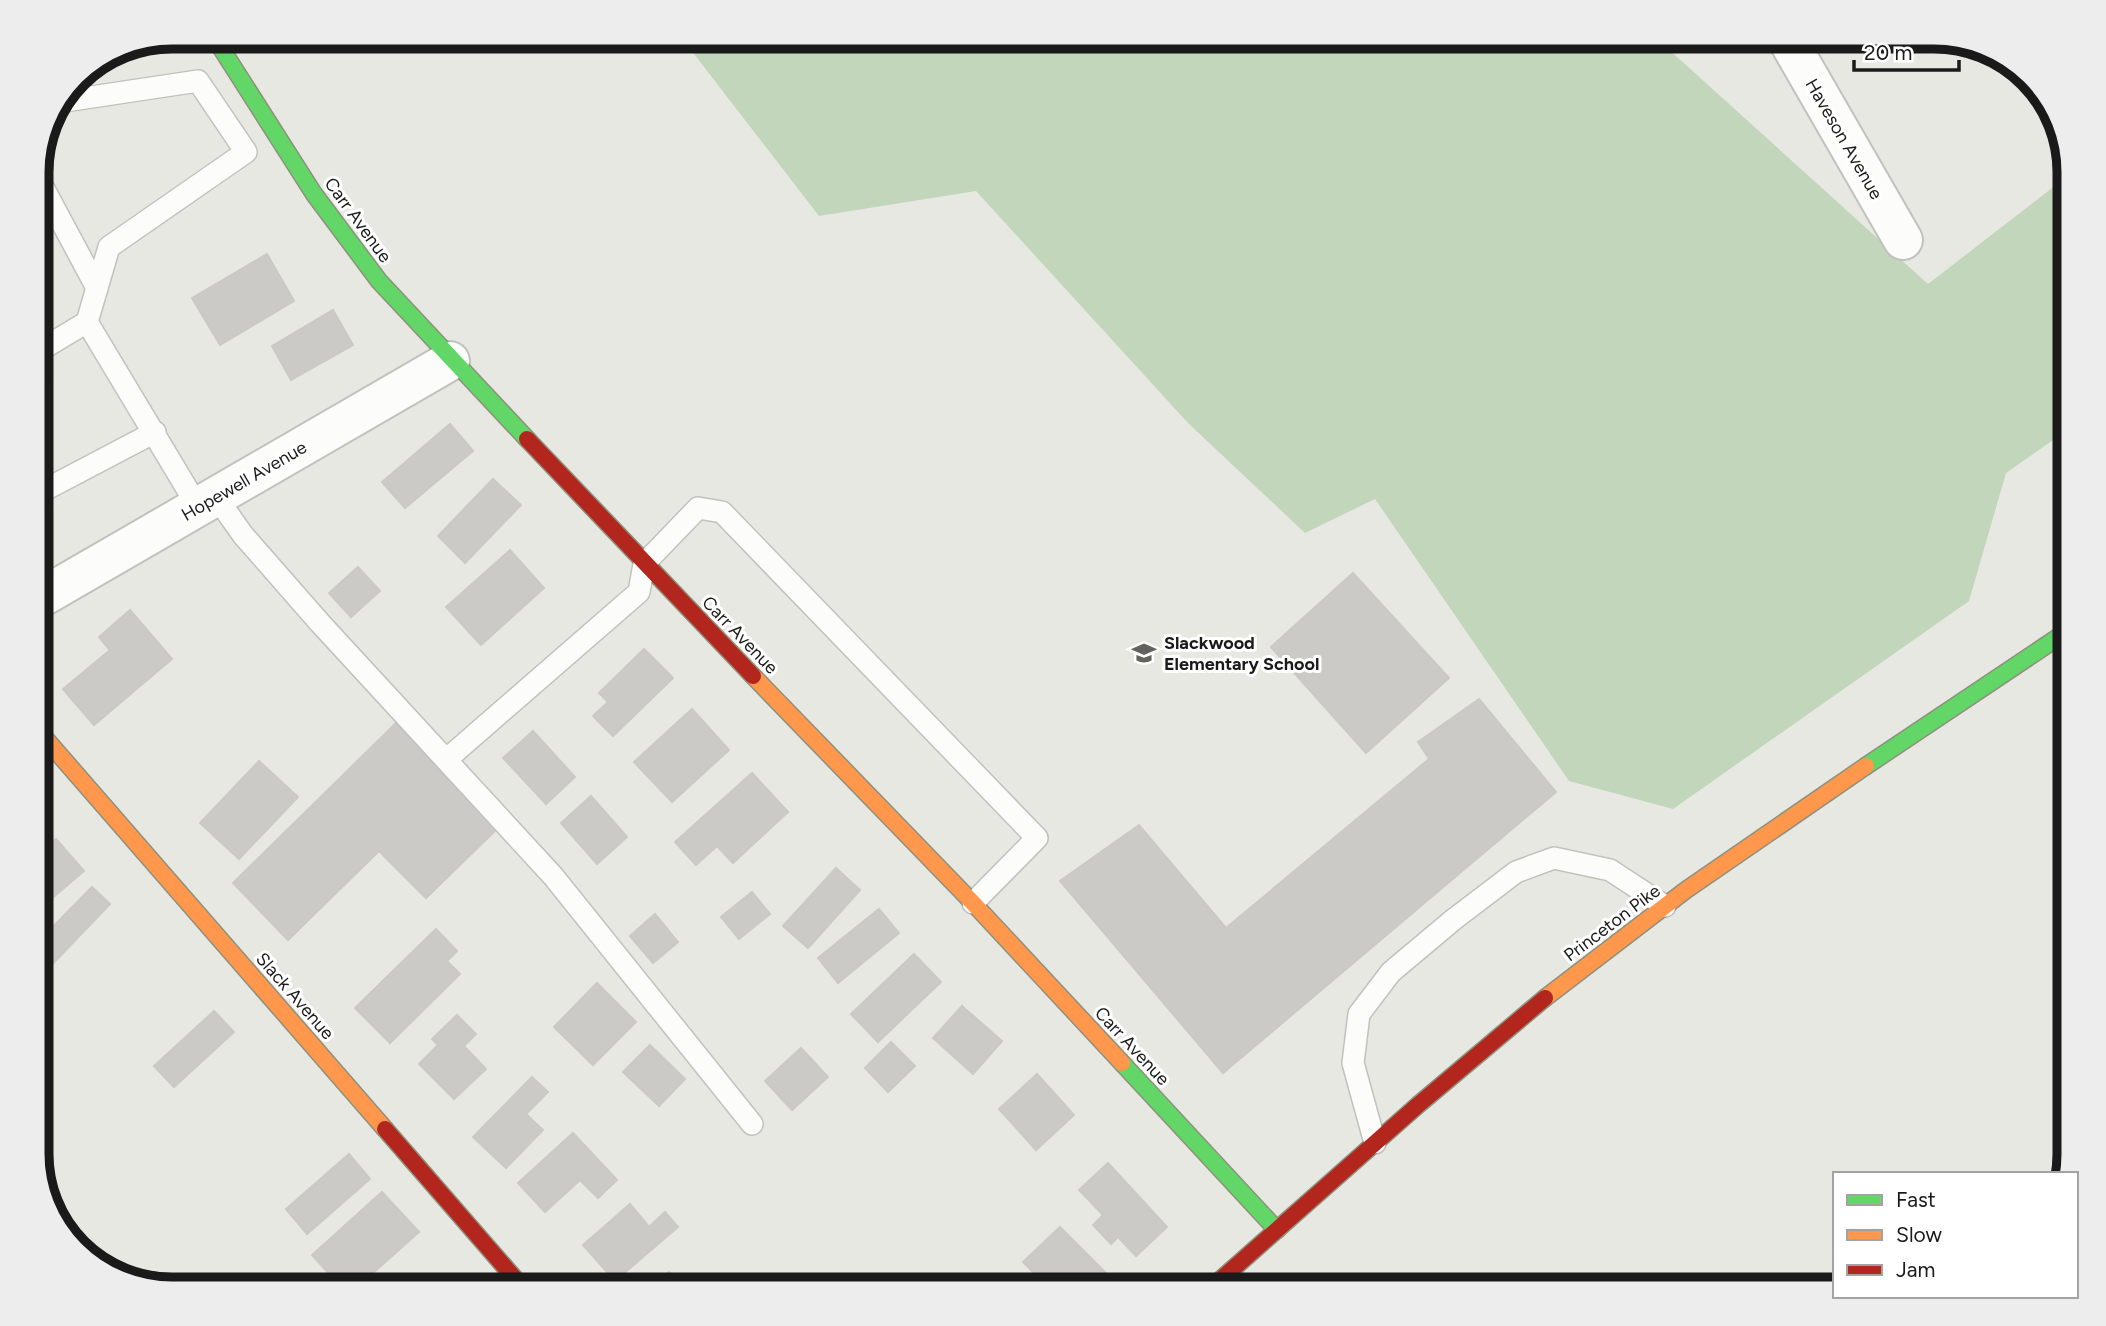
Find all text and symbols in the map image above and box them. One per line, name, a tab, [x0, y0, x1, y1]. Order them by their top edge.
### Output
scale bar	[1854, 28, 1959, 72]
text: 20 m	[1864, 40, 1912, 65]
street label: Haveson Avenue	[1801, 75, 1888, 203]
street label: Carr Avenue	[320, 173, 396, 267]
street label: Hopewell Avenue	[177, 436, 311, 526]
street label: Carr Avenue	[697, 592, 783, 679]
place label: Slackwood Elementary School	[1164, 632, 1319, 675]
school or university icon: Slackwood Elementary School	[1130, 639, 1158, 667]
street label: Princeton Pike	[1560, 880, 1665, 966]
street label: Slack Avenue	[251, 948, 339, 1044]
street label: Carr Avenue	[1090, 1002, 1174, 1090]
legend	[1833, 1172, 2078, 1298]
text: Fast	[1896, 1187, 1936, 1212]
text: Slow	[1896, 1222, 1942, 1247]
text: Jam	[1896, 1257, 1935, 1282]

